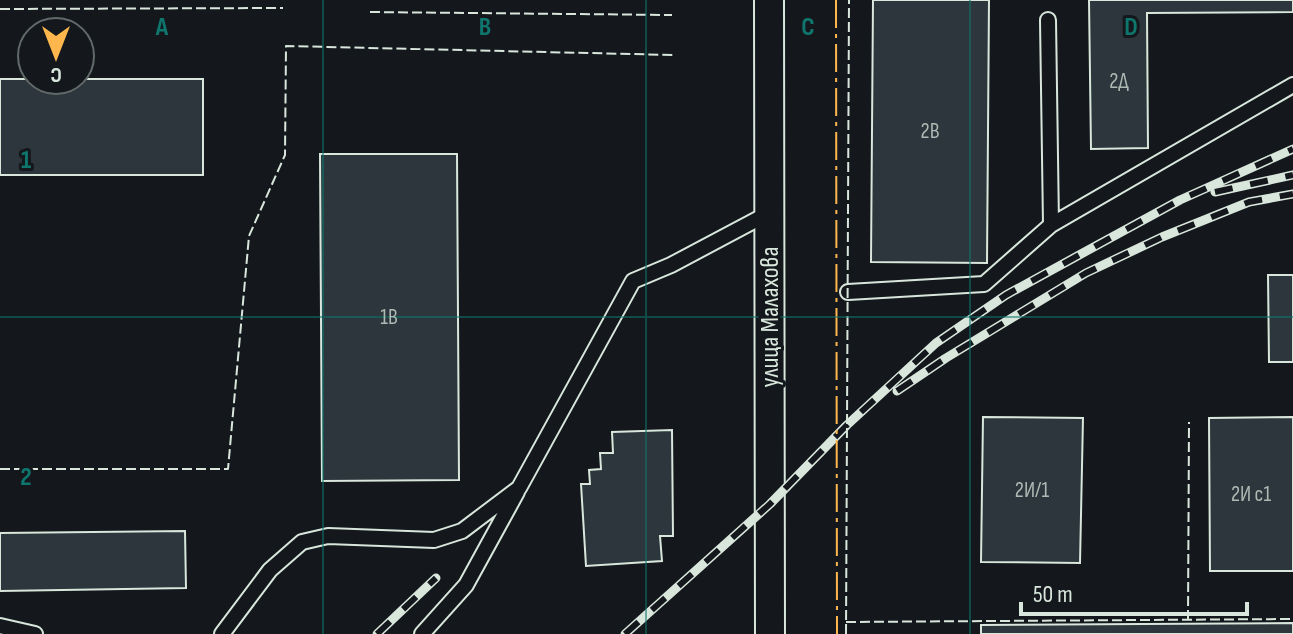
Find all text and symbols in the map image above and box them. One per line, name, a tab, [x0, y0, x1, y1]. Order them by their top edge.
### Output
text: A	[155, 12, 169, 43]
text: B	[479, 12, 491, 43]
text: C	[801, 12, 815, 43]
text: D	[1124, 12, 1138, 43]
north arrow	[16, 16, 96, 96]
text: С	[50, 61, 62, 88]
house number: 2Д	[1109, 68, 1129, 95]
house number: 2В	[921, 118, 939, 145]
text: 1	[21, 145, 31, 176]
street label: улица Малахова	[755, 247, 786, 387]
house number: 1В	[380, 304, 398, 331]
text: 2	[20, 462, 32, 493]
house number: 2И/1	[1015, 477, 1049, 504]
house number: 2И с1	[1231, 481, 1271, 508]
scale bar	[1021, 566, 1247, 616]
text: 50 m	[1033, 580, 1073, 609]

